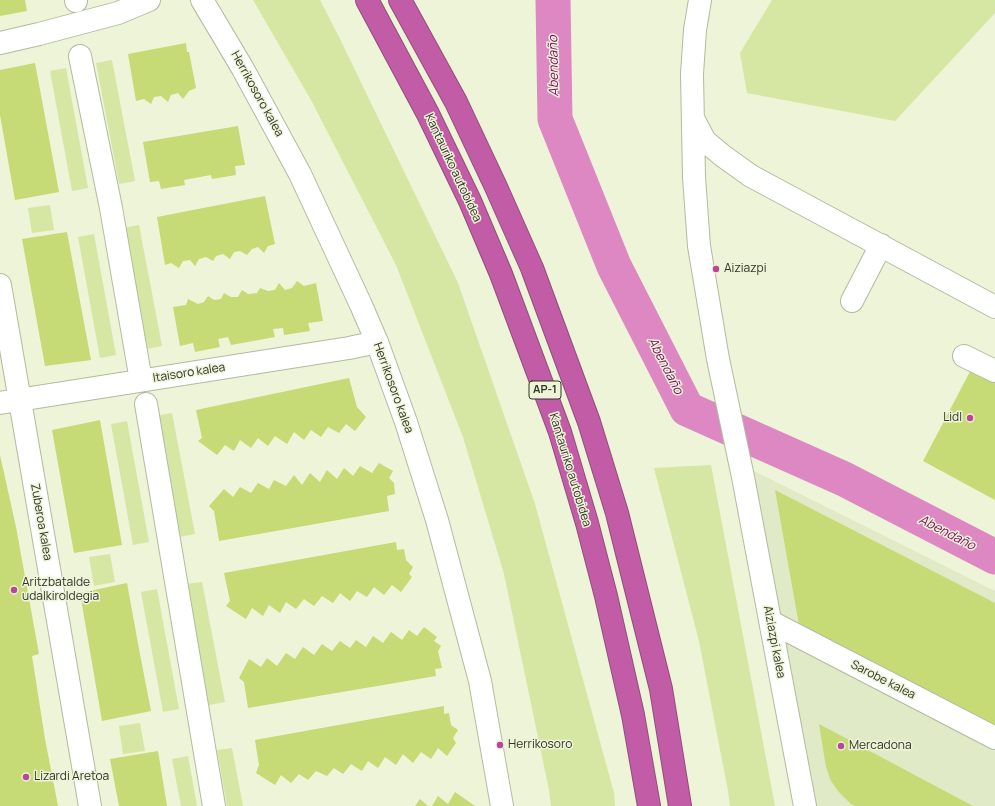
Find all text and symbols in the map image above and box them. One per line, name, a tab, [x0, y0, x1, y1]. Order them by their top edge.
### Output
water label: Abendaño	[546, 35, 562, 97]
street label: Herrikosoro kalea	[228, 49, 286, 139]
street label: Kantauriko autobidea	[422, 111, 484, 225]
place label: Aiziazpi	[724, 262, 766, 276]
marker: Aiziazpi	[711, 264, 721, 274]
water label: Abendaño	[644, 335, 686, 397]
street label: Herrikosoro kalea	[370, 341, 416, 435]
street label: Itaisoro kalea	[152, 360, 226, 386]
road number: AP-1	[529, 381, 561, 399]
street label: Kantauriko autobidea	[546, 411, 594, 529]
place label: Lidl	[943, 411, 962, 425]
marker: Lidl	[965, 413, 975, 423]
street label: Zuberoa kalea	[27, 482, 55, 562]
water label: Abendaño	[916, 512, 978, 554]
place label: Aritzbatalde udalkiroldegia	[22, 576, 99, 604]
marker: Aritzbatalde udalkiroldegia	[9, 585, 19, 595]
street label: Aiziazpi kalea	[760, 604, 788, 680]
street label: Sarobe kalea	[848, 657, 918, 703]
place label: Herrikosoro	[508, 738, 572, 752]
place label: Mercadona	[849, 739, 912, 753]
marker: Herrikosoro	[495, 740, 505, 750]
marker: Mercadona	[836, 741, 846, 751]
place label: Lizardi Aretoa	[34, 770, 109, 784]
marker: Lizardi Aretoa	[21, 772, 31, 782]

